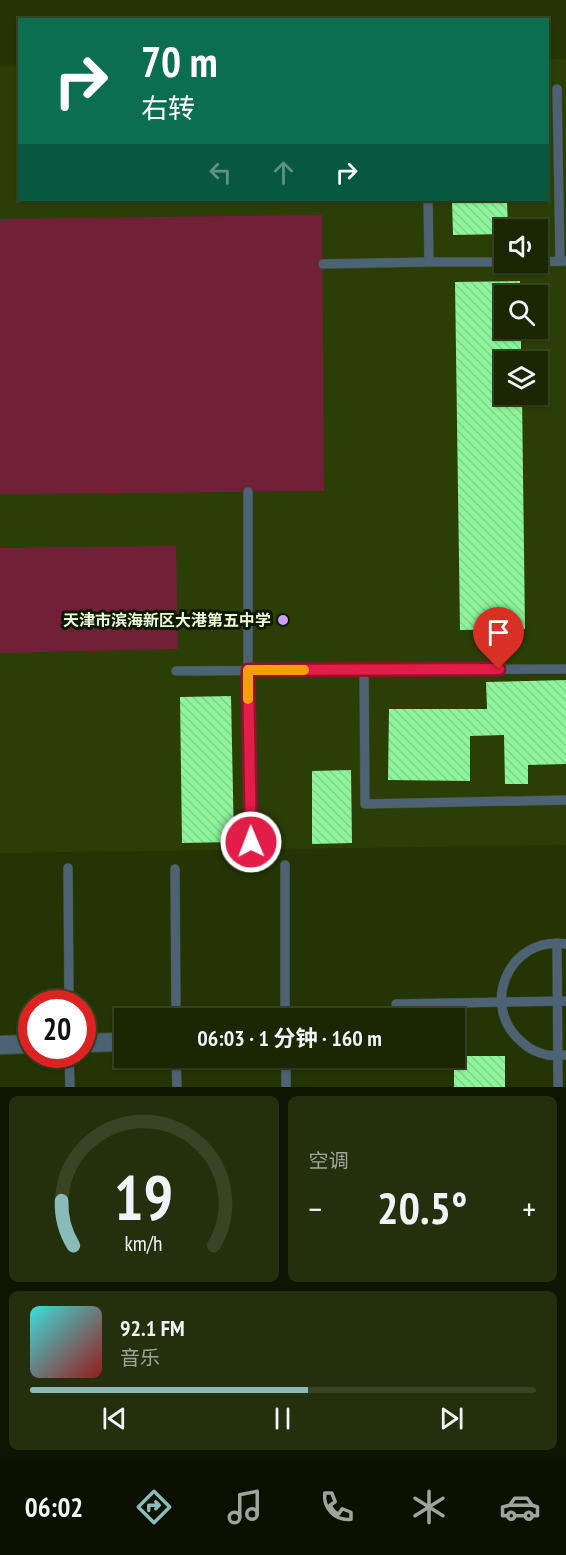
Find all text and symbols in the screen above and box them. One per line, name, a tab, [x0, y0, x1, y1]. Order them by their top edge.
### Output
text: 70 m	[141, 34, 218, 89]
icon: right	[42, 42, 120, 120]
text: 右转	[141, 91, 195, 125]
icon: left	[204, 156, 237, 189]
icon: ahead	[267, 156, 300, 189]
icon: right	[330, 156, 363, 189]
map controls	[494, 219, 548, 405]
button: sound	[494, 219, 548, 273]
button: search	[494, 285, 548, 339]
button: layers	[494, 351, 548, 405]
pin	[473, 607, 524, 669]
place label: 天津市滨海新区大港第五中学	[63, 610, 271, 630]
marker: 天津市滨海新区大港第五中学	[276, 613, 290, 627]
icon: arrive	[482, 616, 515, 649]
position arrow	[219, 810, 283, 874]
speed limit sign: 20	[18, 990, 96, 1068]
text: 06:03 · 1 分钟 · 160 m	[197, 1024, 382, 1052]
text: 空调	[309, 1148, 349, 1174]
text: 19	[114, 1156, 174, 1237]
text: 20.5°	[377, 1178, 467, 1236]
text: −	[309, 1187, 322, 1230]
text: +	[522, 1187, 536, 1230]
text: km/h	[125, 1229, 163, 1257]
text: 92.1 FM	[120, 1314, 185, 1342]
text: 音乐	[120, 1345, 160, 1371]
icon: previous	[98, 1402, 131, 1435]
icon: pause	[266, 1402, 299, 1435]
icon: next	[435, 1402, 468, 1435]
icon: directions	[133, 1486, 175, 1528]
icon: music	[224, 1486, 266, 1528]
icon: phone	[316, 1486, 358, 1528]
icon: climate	[408, 1486, 450, 1528]
icon: car	[499, 1486, 541, 1528]
text: 06:02	[25, 1490, 83, 1524]

